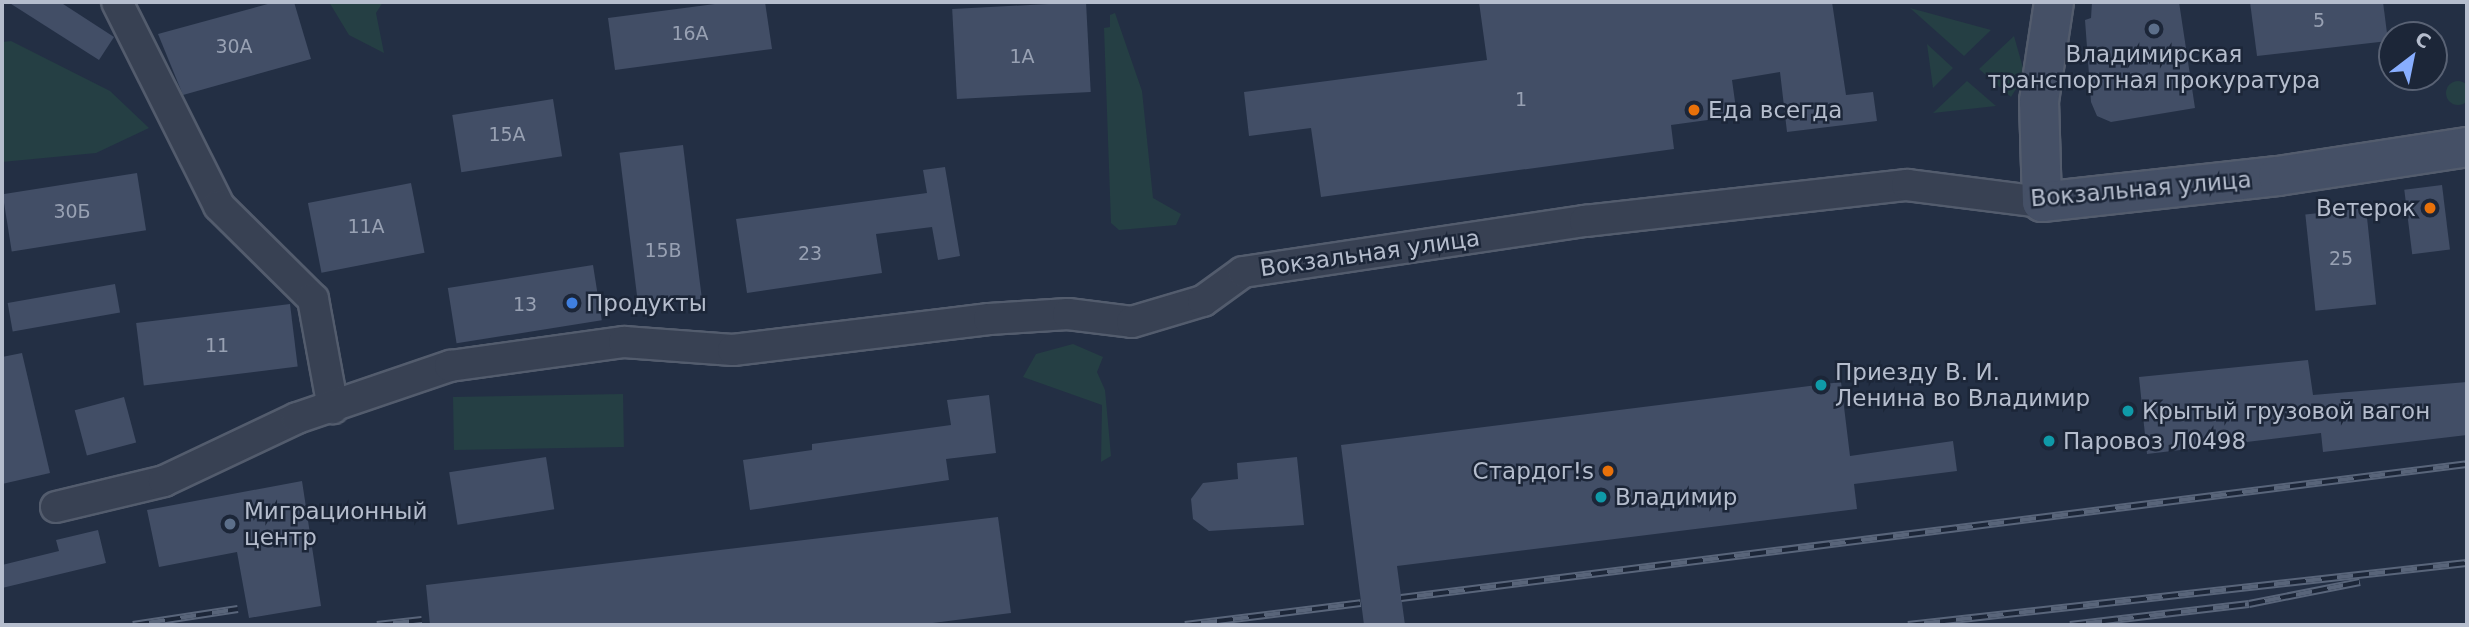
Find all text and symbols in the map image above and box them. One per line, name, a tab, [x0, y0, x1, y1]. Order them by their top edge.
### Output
house number: 5	[2313, 10, 2325, 32]
marker: Владимирская транспортная прокуратура	[2146, 21, 2162, 37]
north arrow	[2378, 21, 2448, 91]
house number: 16А	[671, 23, 709, 45]
text: С	[2411, 27, 2435, 53]
house number: 30А	[215, 36, 253, 58]
place label: Владимирская транспортная прокуратура	[1988, 40, 2320, 94]
house number: 1А	[1009, 46, 1035, 68]
house number: 1	[1515, 89, 1527, 111]
place label: Еда всегда	[1708, 96, 1842, 124]
marker: Еда всегда	[1686, 102, 1702, 118]
house number: 15А	[488, 124, 526, 146]
street label: Вокзальная улица	[2029, 166, 2253, 212]
place label: Ветерок	[2316, 194, 2416, 222]
marker: Ветерок	[2422, 200, 2438, 216]
house number: 30Б	[53, 201, 91, 223]
house number: 11А	[347, 216, 385, 238]
street label: Вокзальная улица	[1258, 224, 1482, 282]
house number: 15В	[644, 240, 682, 262]
house number: 23	[798, 243, 822, 265]
house number: 25	[2329, 248, 2353, 270]
place label: Продукты	[586, 289, 707, 317]
house number: 13	[513, 294, 537, 316]
marker: Продукты	[564, 295, 580, 311]
house number: 11	[205, 335, 229, 357]
place label: Приезду В. И. Ленина во Владимир	[1835, 358, 2090, 412]
marker: Приезду В. И. Ленина во Владимир	[1813, 377, 1829, 393]
place label: Крытый грузовой вагон	[2142, 397, 2430, 425]
marker: Крытый грузовой вагон	[2120, 403, 2136, 419]
place label: Паровоз Л0498	[2063, 427, 2246, 455]
marker: Паровоз Л0498	[2041, 433, 2057, 449]
place label: Стардог!s	[1473, 457, 1594, 485]
marker: Стардог!s	[1600, 463, 1616, 479]
place label: Владимир	[1615, 483, 1737, 511]
marker: Владимир	[1593, 489, 1609, 505]
place label: Миграционный центр	[244, 497, 427, 551]
marker: Миграционный центр	[222, 516, 238, 532]

